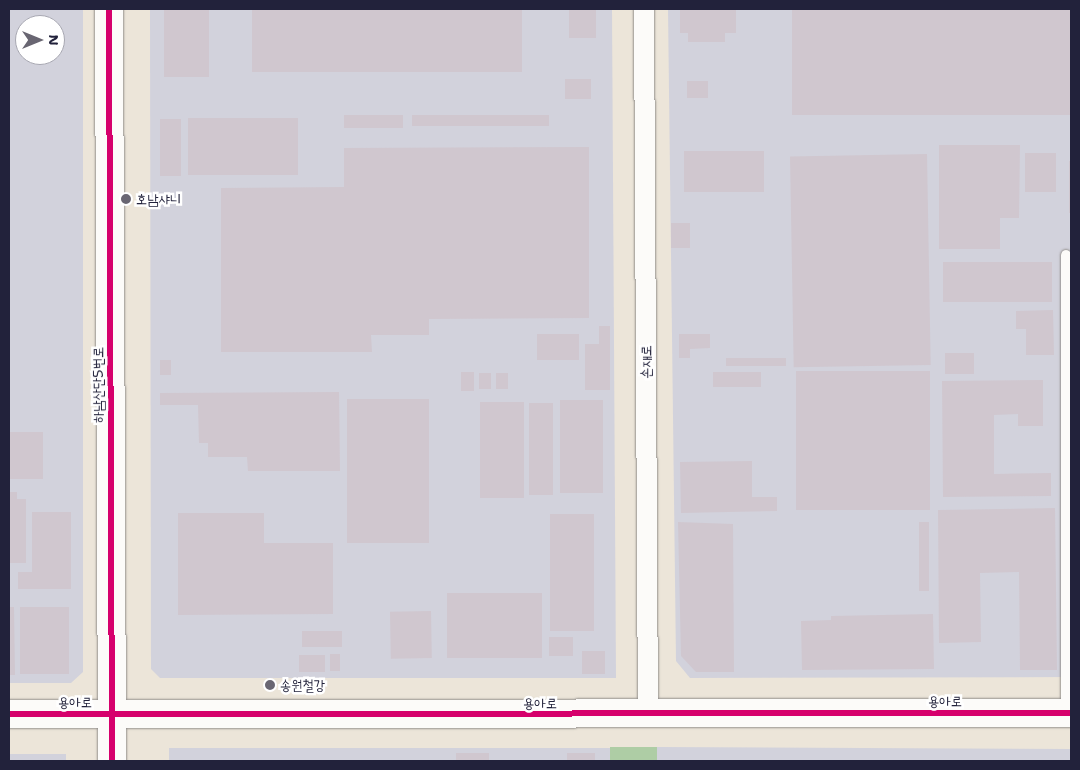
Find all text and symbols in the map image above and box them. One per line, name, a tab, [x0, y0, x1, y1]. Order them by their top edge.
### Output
north arrow	[15, 15, 65, 65]
text: N	[45, 34, 63, 46]
place label: 호남샤니	[136, 191, 181, 207]
marker: 호남샤니	[120, 193, 132, 205]
street label: 손재로	[638, 345, 654, 379]
street label: 하남산단5번로	[90, 347, 106, 423]
place label: 송원철강	[280, 677, 325, 693]
marker: 송원철강	[264, 679, 276, 691]
street label: 용아로	[928, 693, 962, 709]
street label: 용아로	[58, 694, 92, 710]
street label: 용아로	[523, 695, 557, 711]

